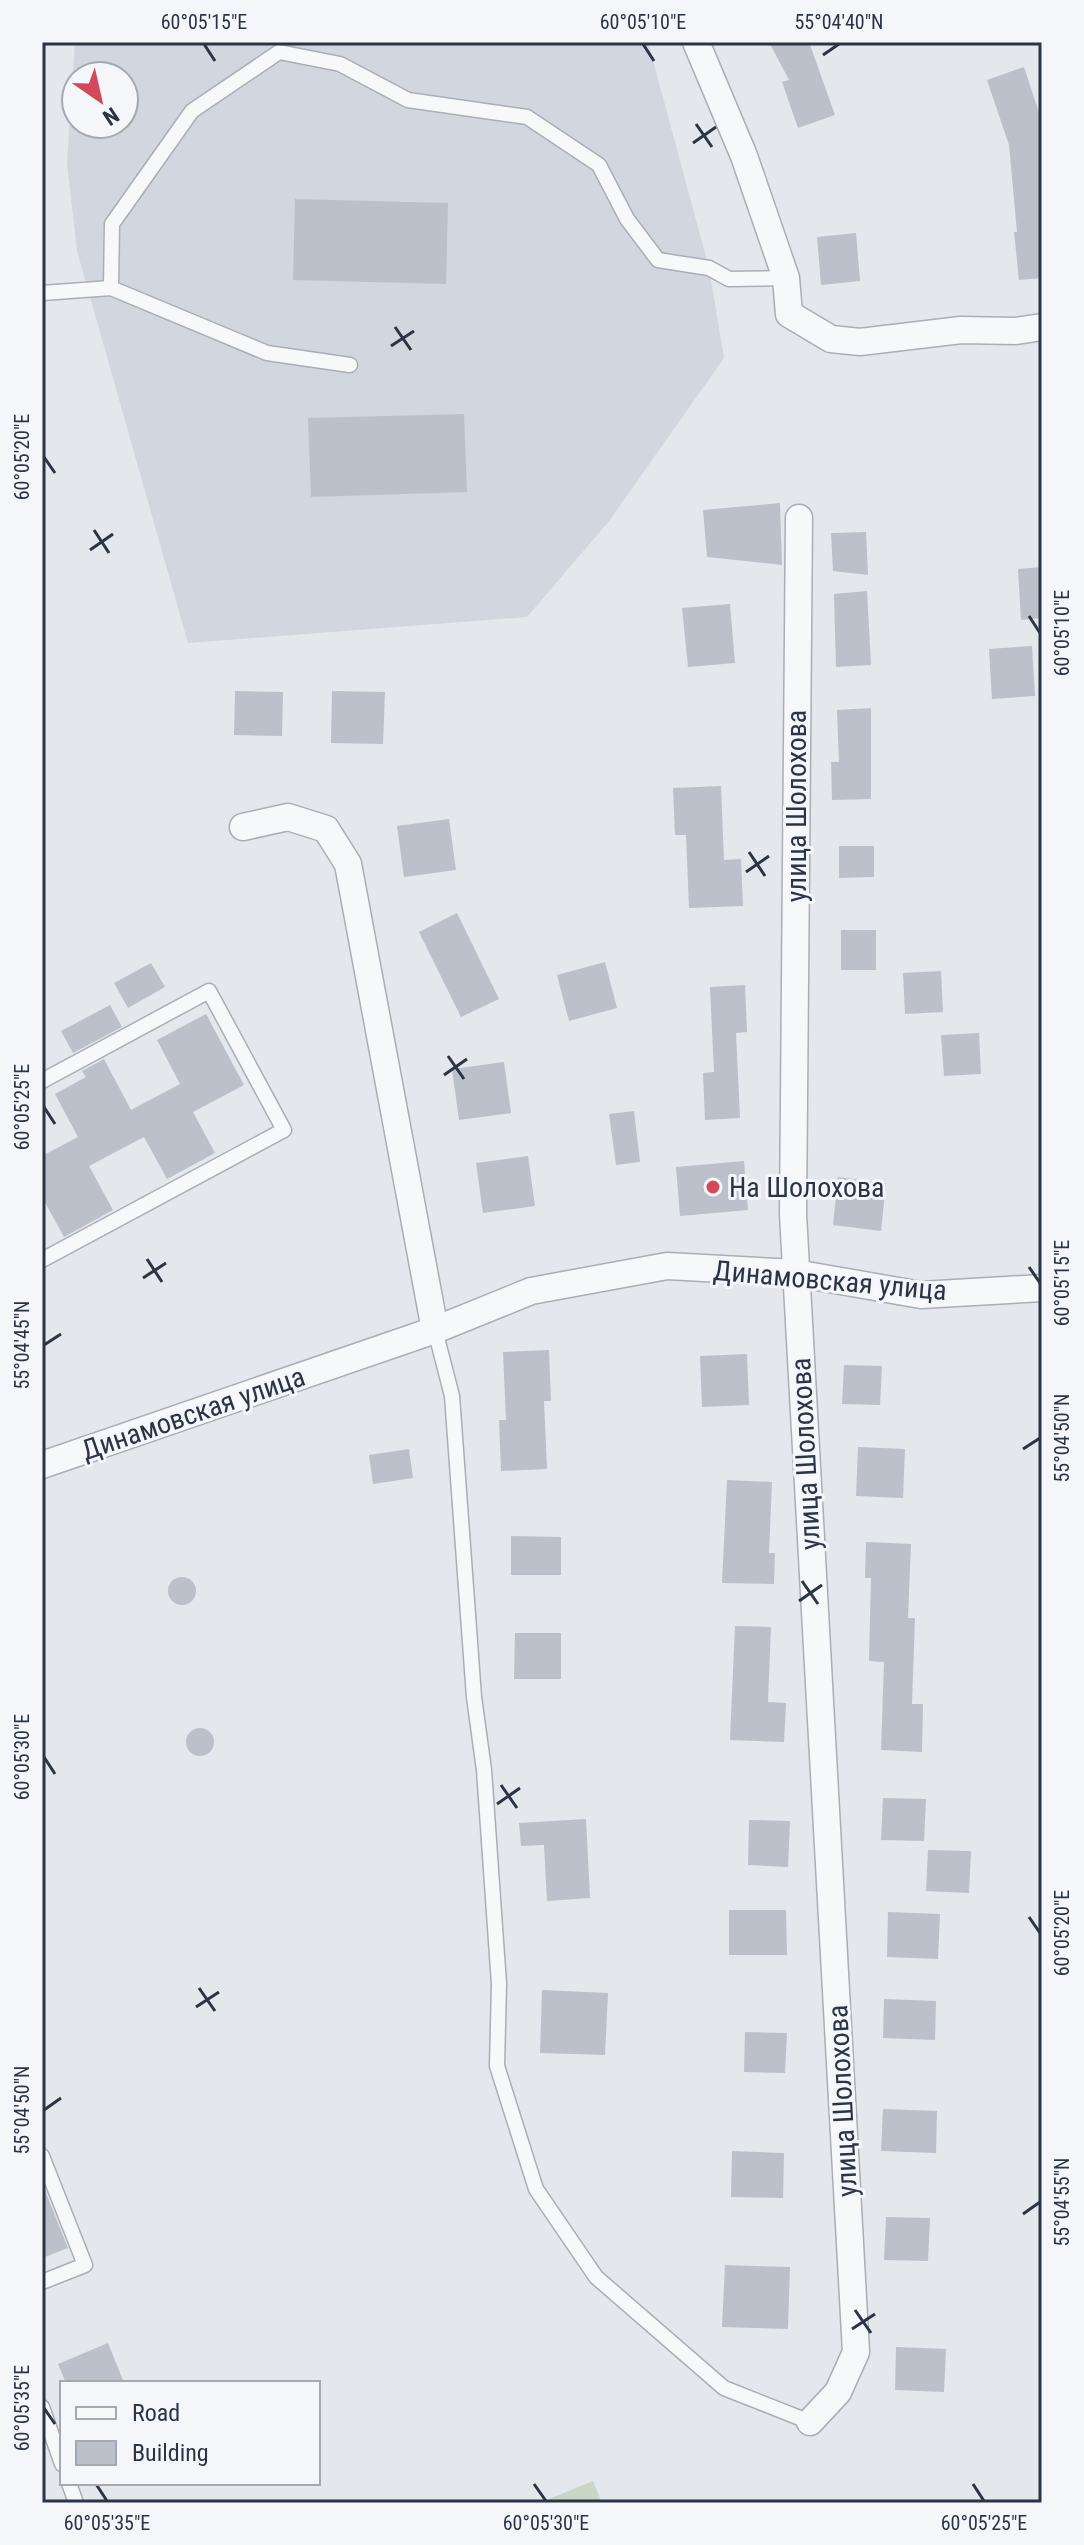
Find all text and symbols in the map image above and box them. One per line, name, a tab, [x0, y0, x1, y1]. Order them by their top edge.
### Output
text: 60°05'15"E	[161, 10, 247, 34]
text: 60°05'10"E	[600, 10, 686, 34]
text: 55°04'40"N	[794, 10, 884, 34]
north arrow	[60, 60, 140, 140]
text: N	[98, 102, 123, 130]
text: 60°05'20"E	[10, 414, 34, 500]
text: 60°05'10"E	[1050, 590, 1074, 676]
street label: улица Шолохова	[780, 710, 813, 902]
text: 60°05'25"E	[10, 1064, 34, 1150]
place label: На Шолохова	[729, 1171, 885, 1204]
marker: На Шолохова	[704, 1178, 722, 1196]
text: 60°05'15"E	[1050, 1240, 1074, 1326]
street label: Динамовская улица	[712, 1254, 948, 1307]
text: 55°04'45"N	[10, 1300, 34, 1390]
street label: улица Шолохова	[784, 1357, 827, 1551]
street label: Динамовская улица	[77, 1360, 309, 1467]
text: 55°04'50"N	[1050, 1393, 1074, 1483]
text: 60°05'30"E	[10, 1714, 34, 1800]
text: 60°05'20"E	[1050, 1890, 1074, 1976]
street label: улица Шолохова	[821, 2004, 864, 2198]
text: 55°04'50"N	[10, 2065, 34, 2155]
text: 55°04'55"N	[1050, 2157, 1074, 2247]
text: 60°05'35"E	[10, 2365, 34, 2451]
legend	[60, 2381, 320, 2485]
text: Road	[132, 2399, 180, 2427]
text: Building	[132, 2439, 209, 2467]
text: 60°05'35"E	[64, 2511, 150, 2535]
text: 60°05'30"E	[503, 2511, 589, 2535]
text: 60°05'25"E	[941, 2511, 1027, 2535]

